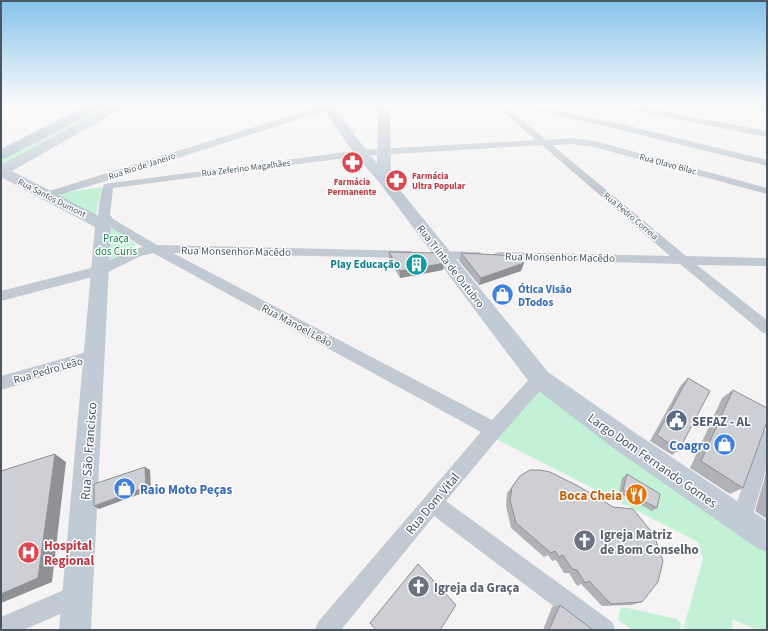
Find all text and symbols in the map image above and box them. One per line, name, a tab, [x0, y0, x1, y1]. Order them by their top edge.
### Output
street label: Rua Rio de Janeiro	[107, 149, 178, 183]
pharmacy icon: Farmácia Permanente	[339, 150, 365, 176]
street label: Rua Olavo Bilac	[638, 151, 698, 178]
street label: Rua Zeferino Magalhães	[201, 157, 291, 180]
pharmacy icon: Farmácia Ultra Popular	[383, 168, 409, 194]
place label: Farmácia Ultra Popular	[412, 170, 466, 193]
street label: Rua Santos Dumont	[16, 176, 88, 221]
place label: Farmácia Permanente	[328, 176, 377, 199]
street label: Rua Pedro Correia	[601, 190, 661, 243]
street label: Rua Trinta de Outubro	[413, 222, 488, 311]
park label: Praça dos Curis	[95, 231, 137, 259]
street label: Rua Monsenhor Macêdo	[181, 243, 291, 260]
street label: Rua Monsenhor Macêdo	[505, 249, 615, 266]
building icon: Play Educação	[403, 251, 429, 277]
place label: Play Educação	[330, 257, 400, 272]
shop icon: Ótica Visão DTodos	[489, 282, 515, 308]
place label: Ótica Visão DTodos	[518, 282, 572, 310]
street label: Rua Manoel Leão	[259, 301, 335, 350]
street label: Rua Pedro Leão	[12, 353, 85, 388]
street label: Rua São Francisco	[77, 402, 101, 501]
public building icon: SEFAZ - AL	[663, 408, 689, 434]
street label: Largo Dom Fernando Gomes	[584, 409, 721, 513]
place label: SEFAZ - AL	[692, 413, 751, 431]
shop icon: Coagro	[712, 432, 738, 458]
place label: Coagro	[669, 437, 710, 455]
street label: Rua Dom Vital	[401, 469, 464, 539]
shop icon: Raio Moto Peças	[112, 476, 138, 502]
place label: Raio Moto Peças	[140, 481, 232, 499]
restaurant icon: Boca Cheia	[624, 482, 650, 508]
place label: Boca Cheia	[559, 487, 622, 505]
place label: Igreja Matriz de Bom Conselho	[600, 526, 699, 559]
church icon: Igreja Matriz de Bom Conselho	[572, 528, 598, 554]
place label: Hospital Regional	[44, 537, 94, 570]
hospital icon: Hospital Regional	[15, 539, 41, 565]
church icon: Igreja da Graça	[405, 574, 431, 600]
place label: Igreja da Graça	[434, 579, 519, 597]

